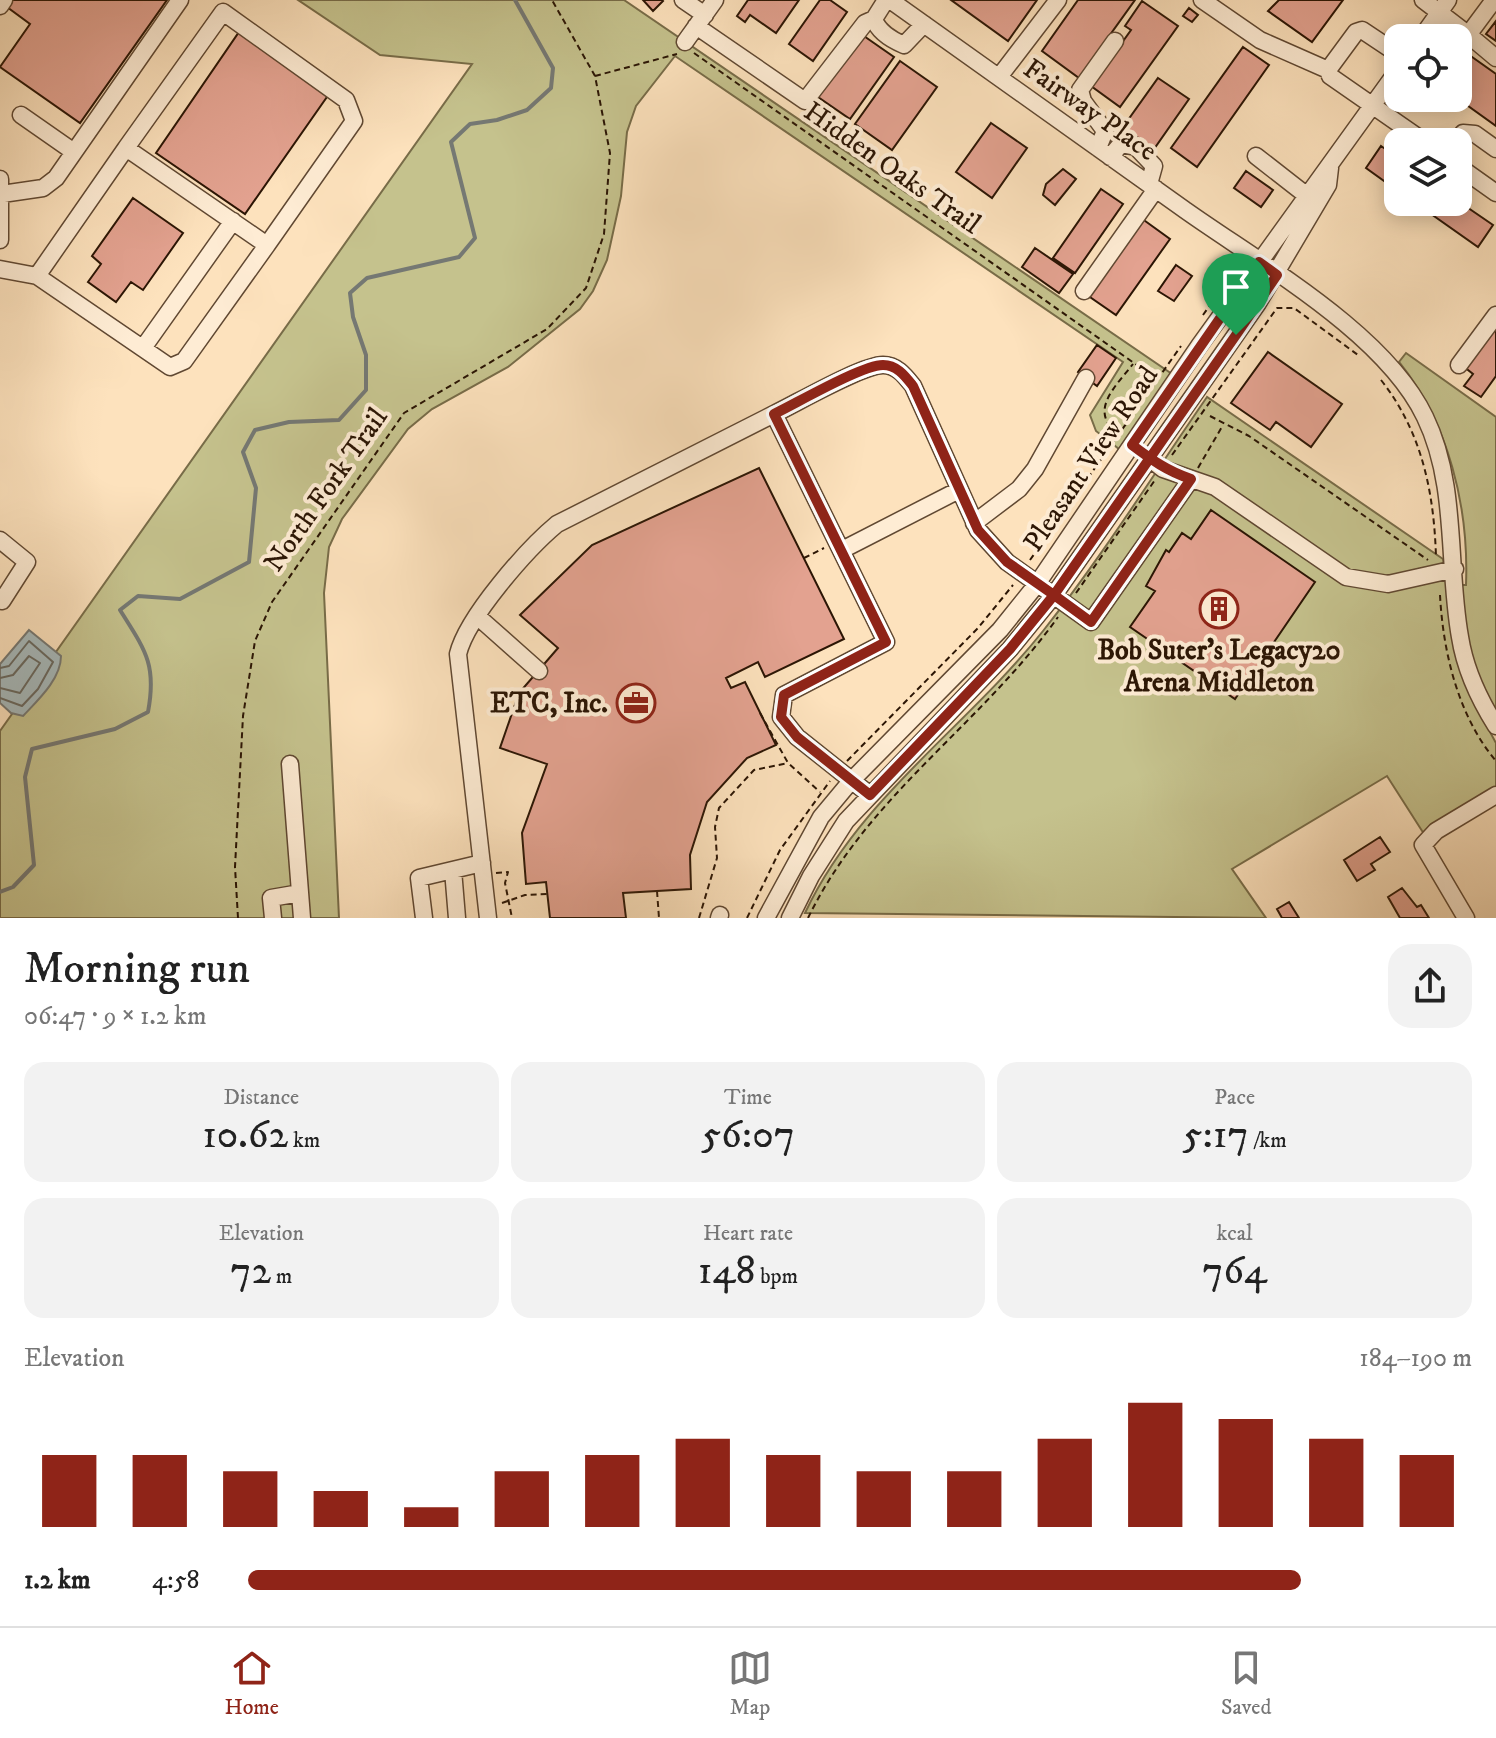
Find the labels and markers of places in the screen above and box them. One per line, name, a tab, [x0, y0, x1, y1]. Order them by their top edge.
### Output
pin	[1202, 253, 1270, 335]
building icon: Bob Suter's Legacy20 Arena Middleton	[1198, 588, 1240, 630]
place label: Bob Suter's Legacy20 Arena Middleton	[1097, 633, 1341, 700]
office icon: ETC, Inc.	[615, 682, 657, 724]
place label: ETC, Inc.	[490, 686, 608, 721]

